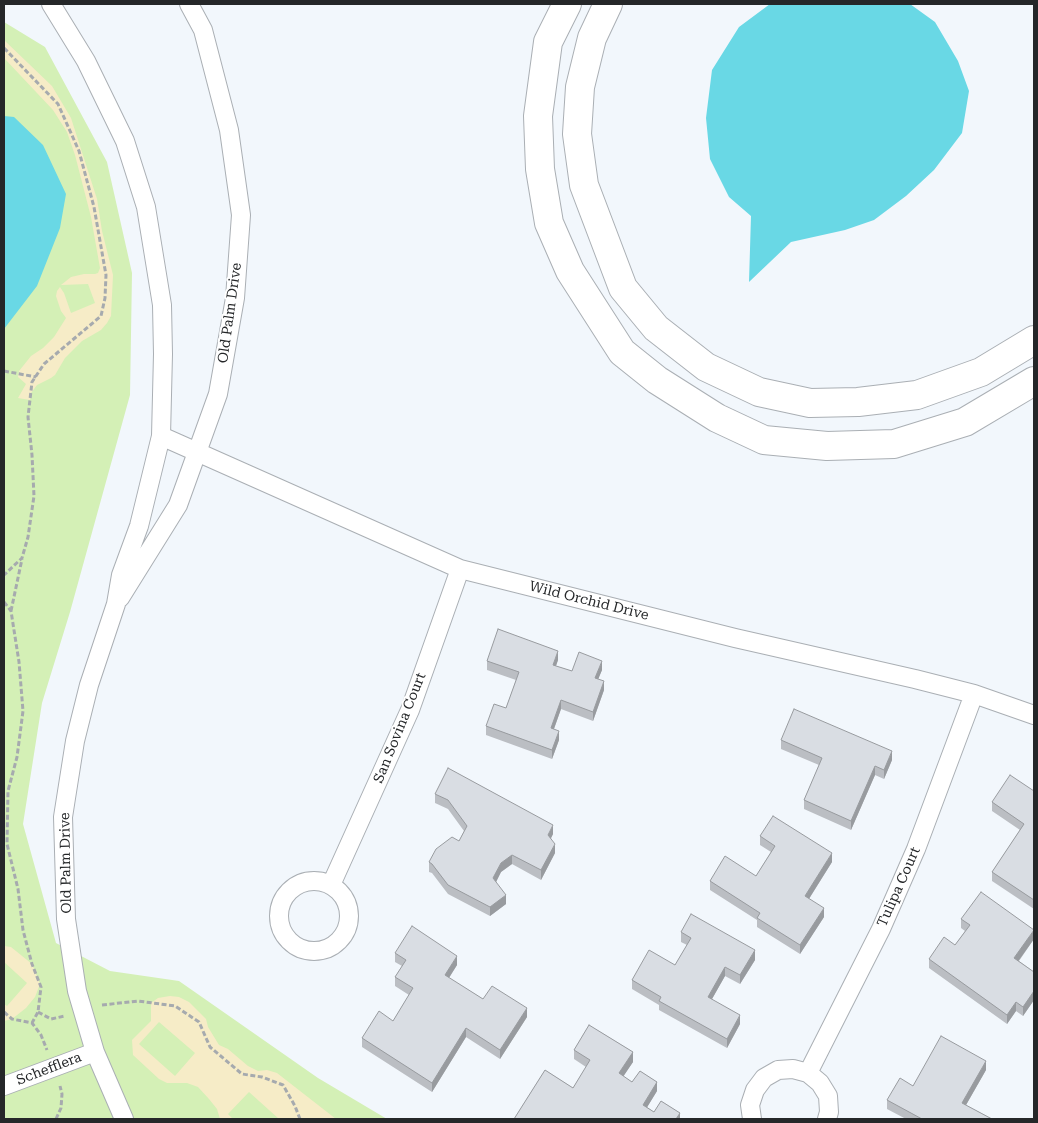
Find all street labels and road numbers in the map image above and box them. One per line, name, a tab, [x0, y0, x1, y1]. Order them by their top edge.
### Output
street label: Old Palm Drive	[215, 262, 245, 364]
street label: Wild Orchid Drive	[527, 578, 651, 624]
street label: San Sovina Court	[370, 670, 430, 786]
street label: Old Palm Drive	[57, 812, 75, 914]
street label: Tulipa Court	[874, 845, 924, 929]
street label: Schefflera	[14, 1049, 84, 1089]

